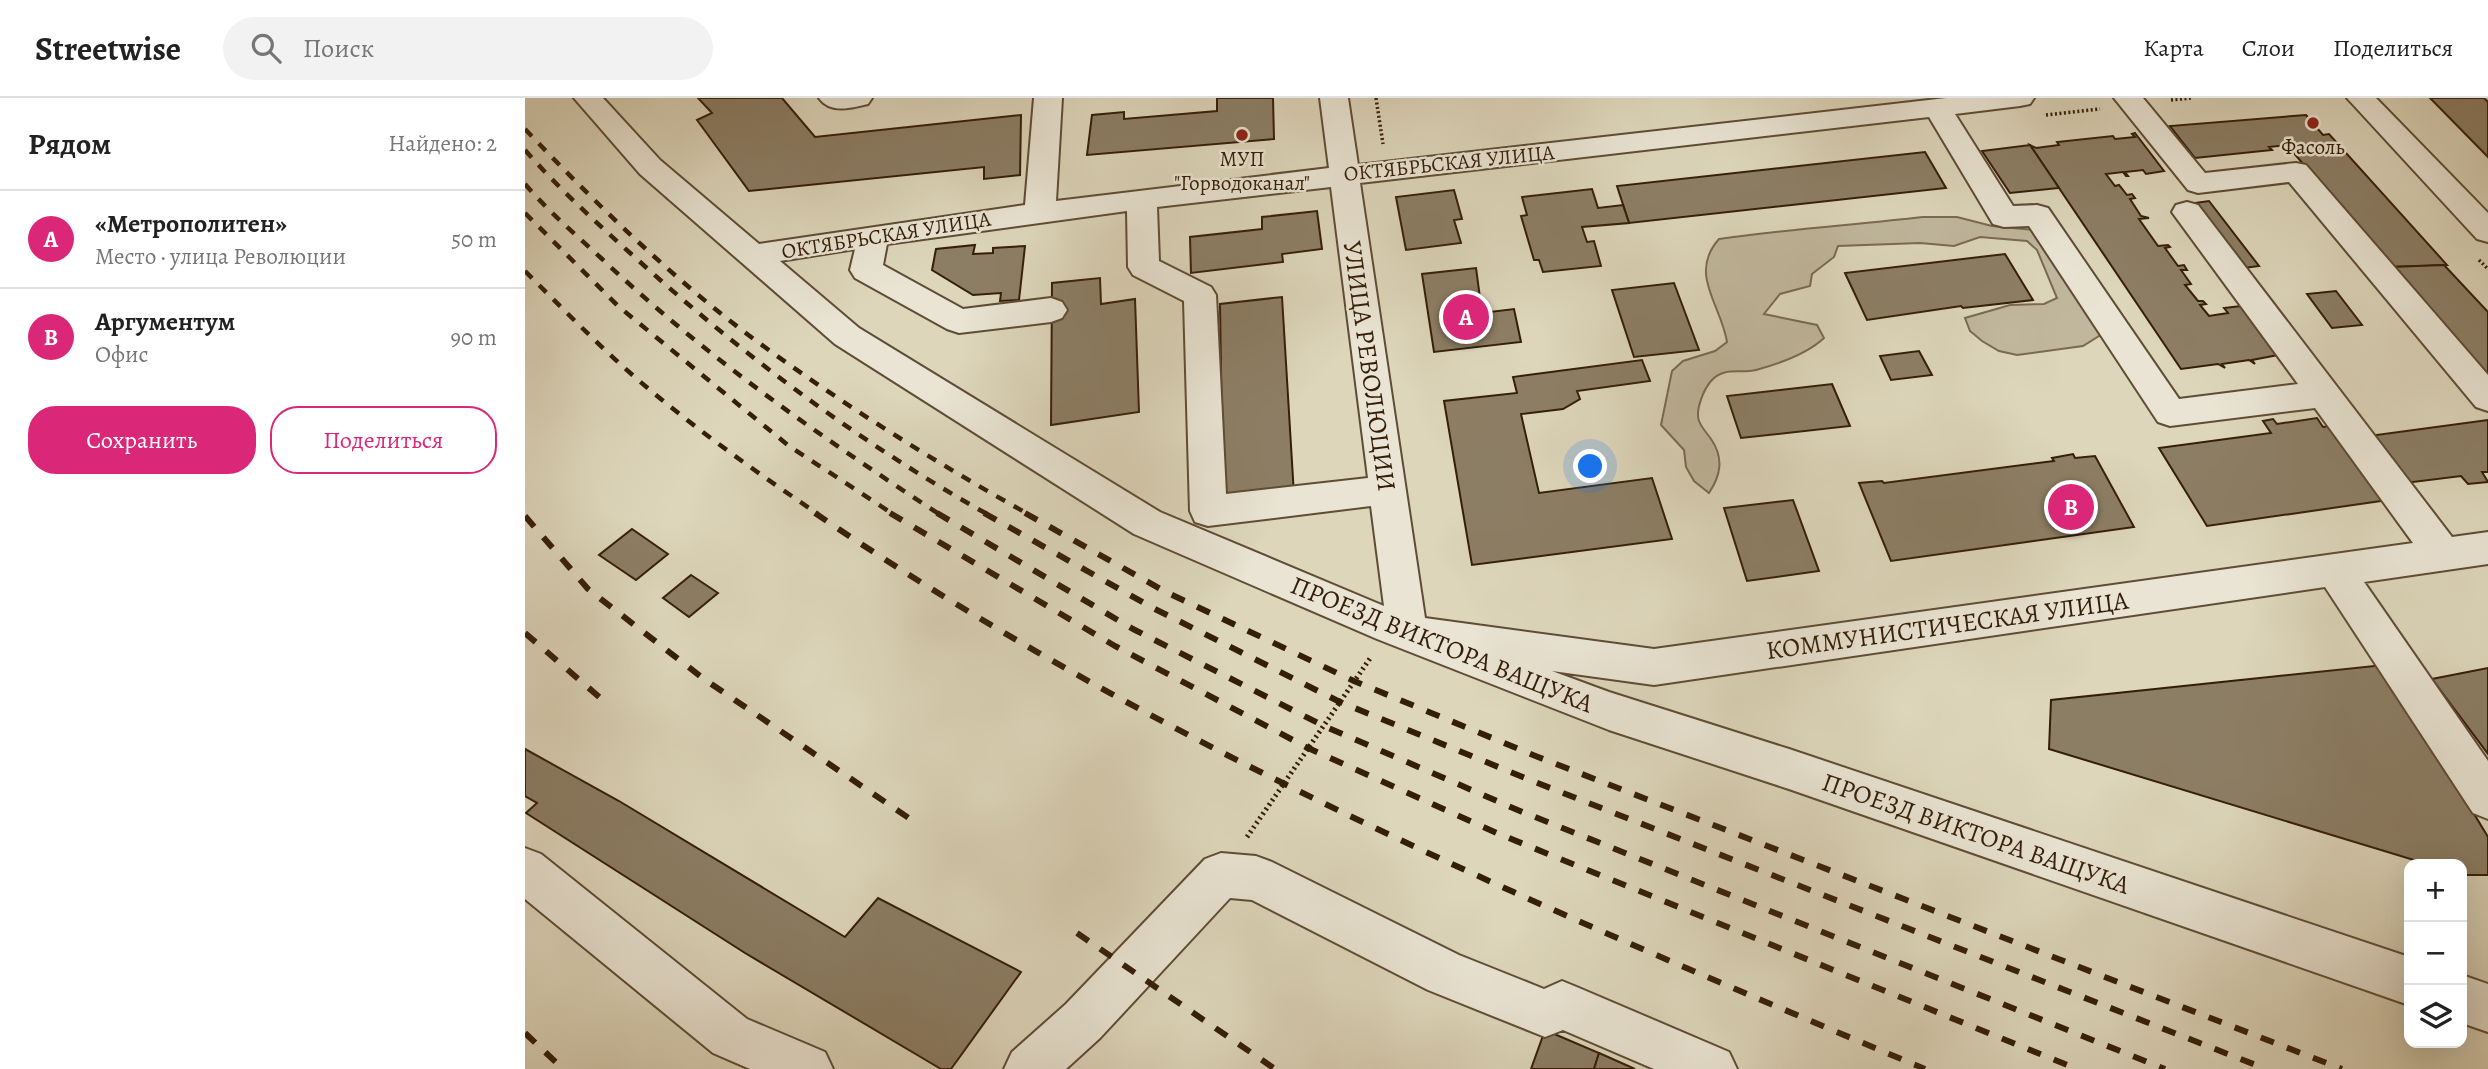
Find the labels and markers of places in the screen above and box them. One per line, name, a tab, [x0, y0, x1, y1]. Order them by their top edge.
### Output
marker: Фасоль	[2305, 115, 2321, 131]
marker: МУП "Горводоканал"	[1234, 127, 1250, 143]
place label: Фасоль	[2281, 133, 2345, 161]
place label: МУП "Горводоканал"	[1174, 145, 1310, 197]
pin: A	[1443, 291, 1489, 343]
pin: B	[2048, 481, 2094, 533]

